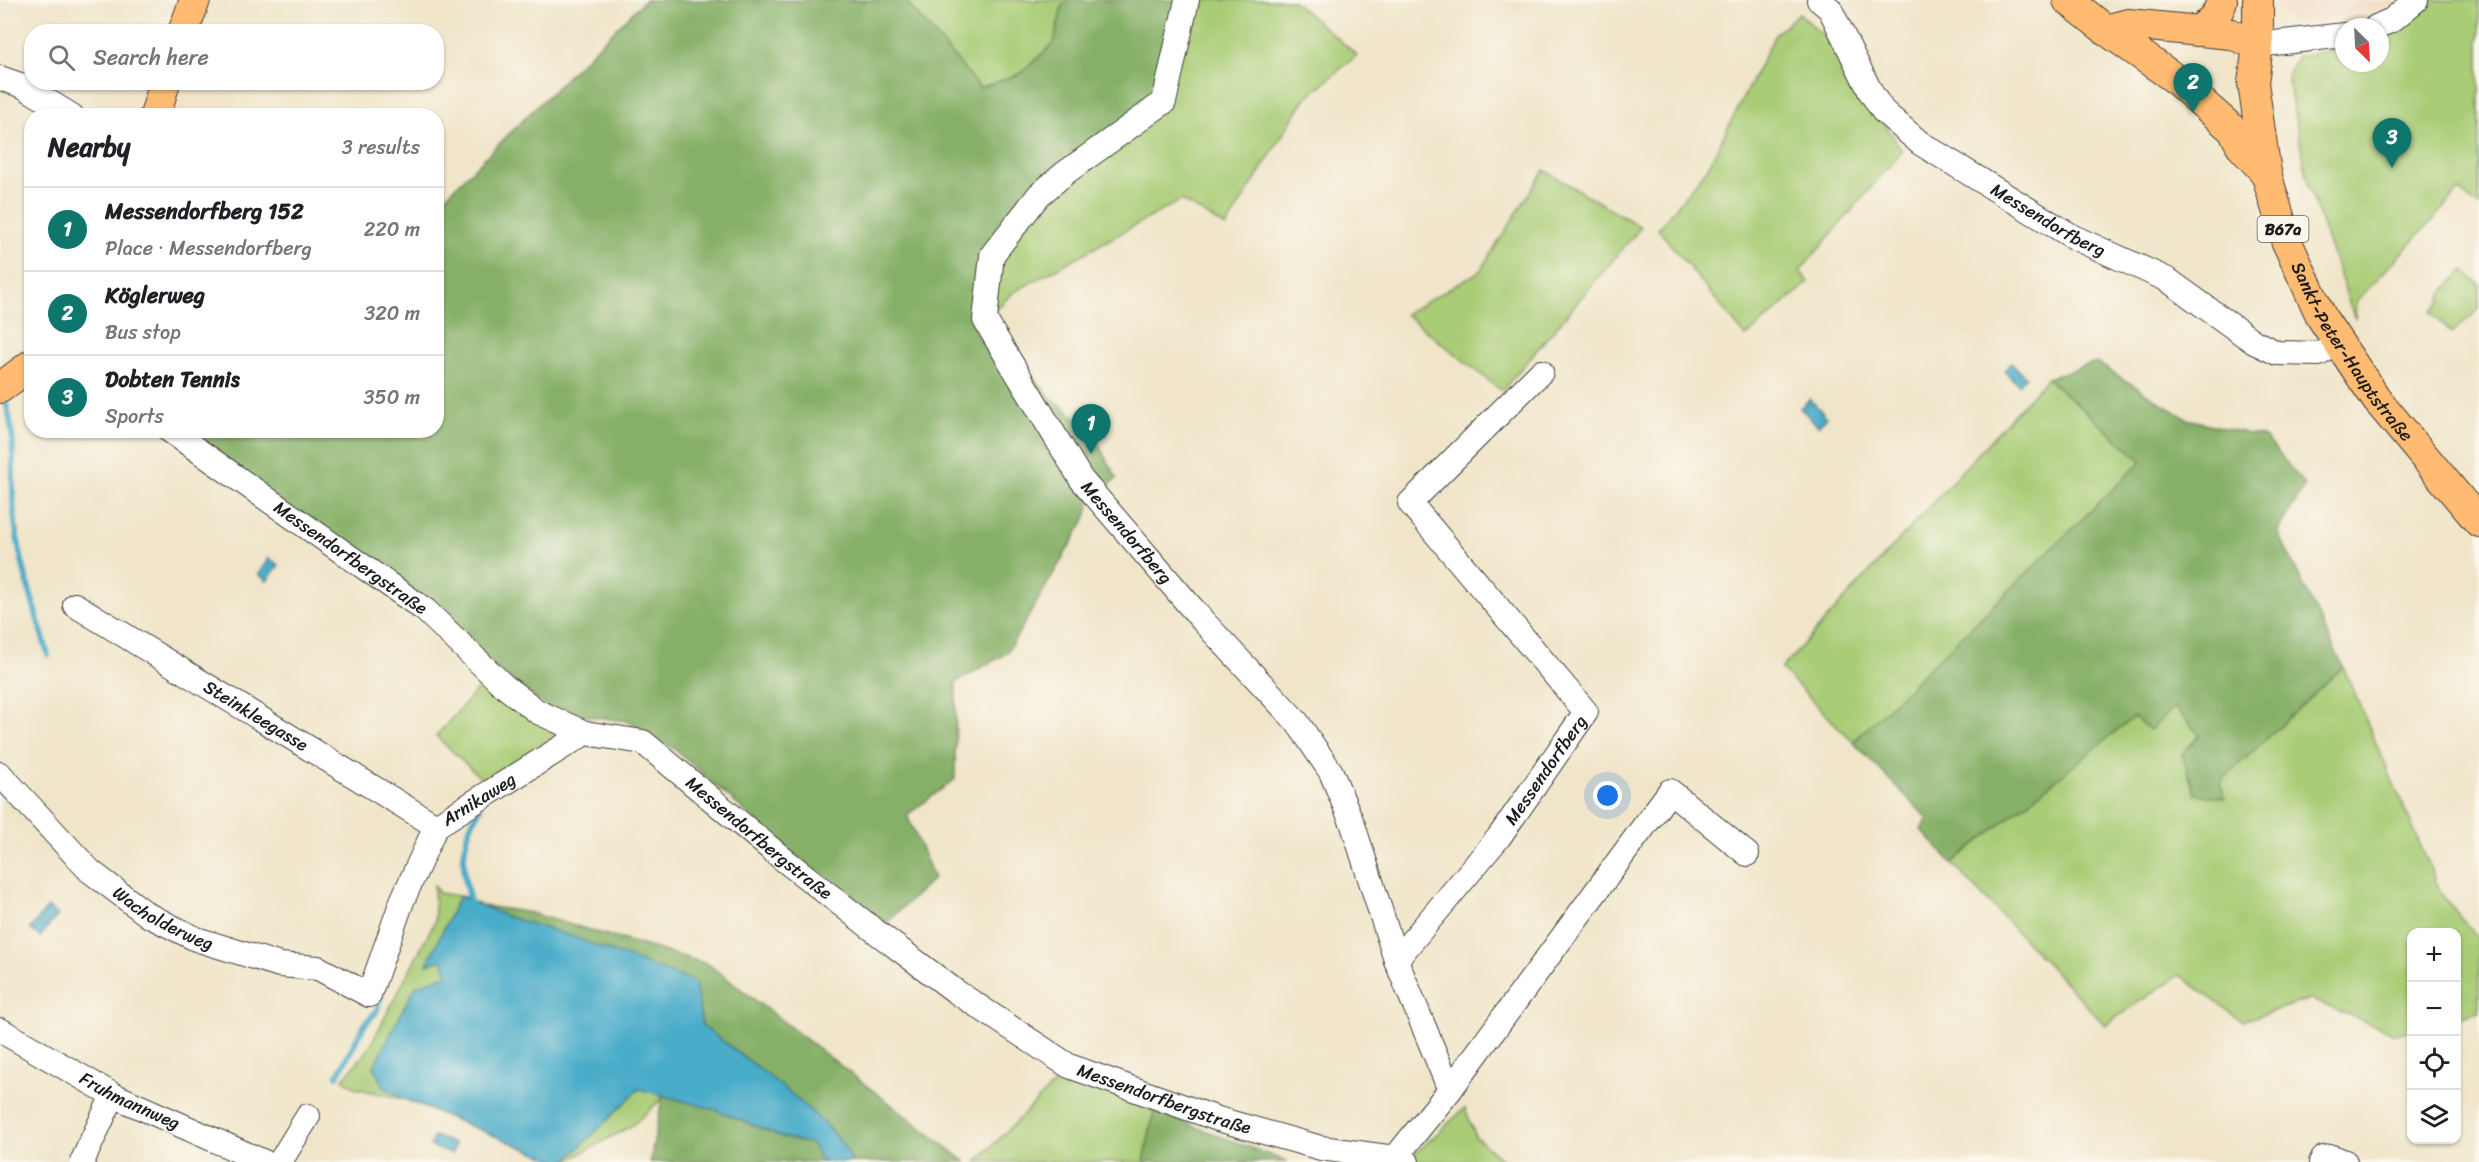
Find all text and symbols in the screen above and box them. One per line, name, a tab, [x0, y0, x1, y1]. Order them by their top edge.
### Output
north arrow	[2335, 18, 2389, 72]
search box	[24, 24, 444, 90]
text: Search here	[93, 38, 209, 77]
icon: search	[45, 41, 78, 74]
pin: 2	[2174, 63, 2212, 113]
pin: 3	[2372, 118, 2412, 168]
text: Nearby	[48, 124, 130, 170]
text: 3 results	[342, 130, 420, 165]
street label: Messendorfberg	[1984, 174, 2111, 266]
text: Messendorfberg 152	[105, 192, 304, 231]
text: 1	[63, 212, 72, 247]
text: 220 m	[364, 212, 420, 247]
road number: B67a	[2258, 216, 2308, 242]
text: Place · Messendorfberg	[105, 231, 312, 266]
street label: Sankt-Peter-Hauptstraße	[2282, 256, 2422, 449]
text: Köglerweg	[105, 276, 205, 315]
text: 2	[62, 296, 73, 331]
text: 320 m	[364, 296, 420, 331]
text: Bus stop	[105, 315, 181, 350]
text: Dobten Tennis	[105, 360, 240, 399]
text: 3	[62, 380, 73, 415]
text: 350 m	[364, 380, 420, 415]
text: Sports	[105, 399, 164, 434]
pin: 1	[1072, 404, 1110, 454]
street label: Messendorfberg	[1073, 473, 1181, 592]
street label: Messendorfbergstraße	[267, 492, 435, 623]
street label: Steinkleegasse	[197, 671, 315, 760]
street label: Messendorfberg	[1496, 708, 1596, 832]
street label: Arnikaweg	[434, 764, 522, 835]
street label: Messendorfbergstraße	[678, 768, 840, 908]
your location	[1593, 781, 1622, 810]
street label: Wacholderweg	[106, 877, 217, 959]
map controls	[2407, 928, 2461, 1144]
button: +	[2407, 928, 2461, 982]
button: −	[2407, 982, 2461, 1036]
button: locate	[2407, 1036, 2461, 1090]
street label: Messendorfbergstraße	[1073, 1054, 1255, 1144]
street label: Fruhmannweg	[73, 1063, 185, 1139]
button: layers	[2407, 1090, 2461, 1144]

